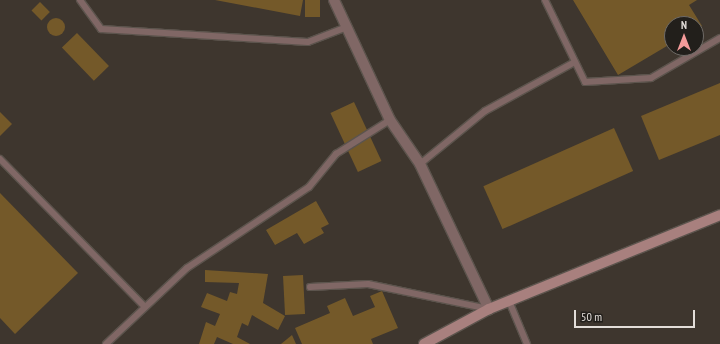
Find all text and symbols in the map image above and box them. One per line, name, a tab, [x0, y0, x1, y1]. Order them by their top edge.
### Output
north arrow	[664, 16, 704, 56]
text: N	[681, 18, 687, 32]
scale bar	[576, 302, 697, 328]
text: 50 m	[581, 309, 602, 324]

